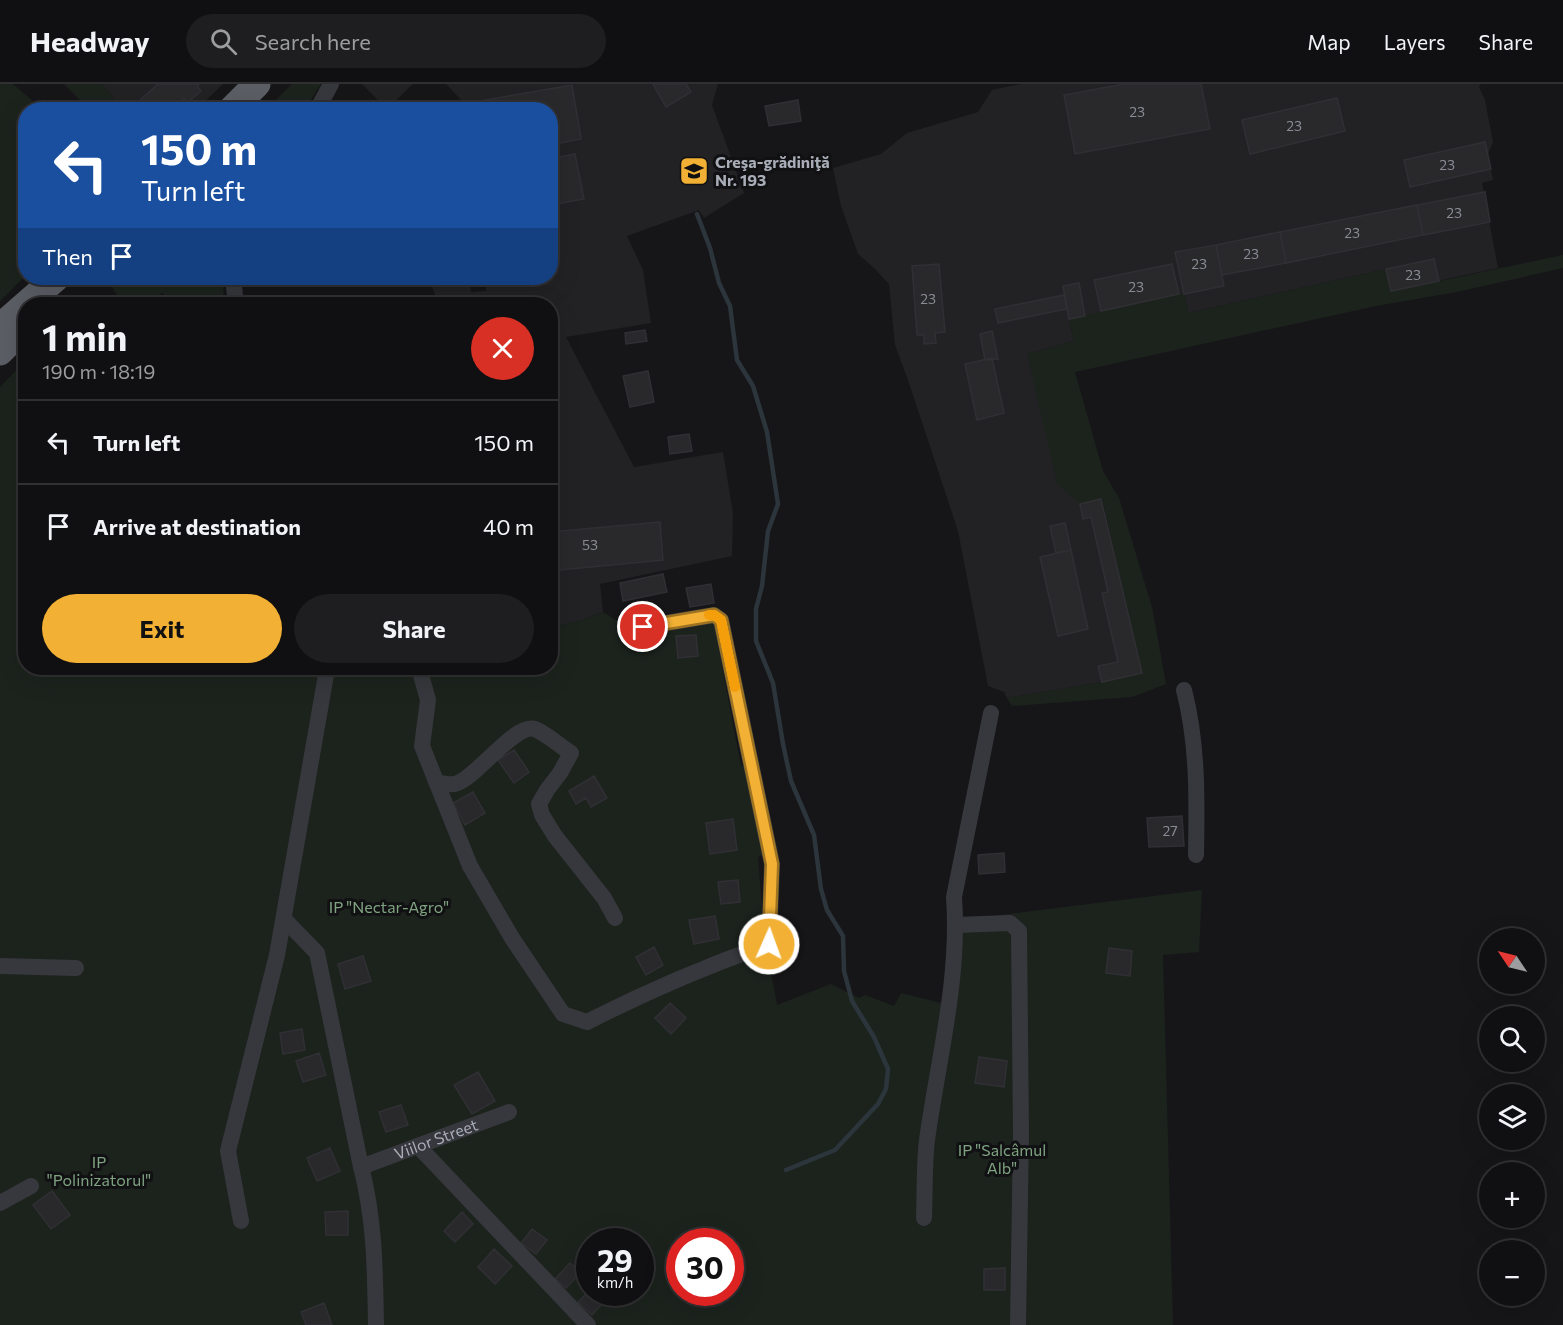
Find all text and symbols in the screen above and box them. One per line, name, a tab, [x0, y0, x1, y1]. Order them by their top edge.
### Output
search box	[186, 14, 606, 68]
text: Headway	[30, 24, 150, 58]
icon: search	[207, 25, 240, 58]
text: Search here	[255, 28, 371, 55]
text: Map	[1307, 29, 1351, 54]
text: Layers	[1384, 29, 1446, 54]
text: Share	[1479, 29, 1533, 54]
house number: 23	[1129, 103, 1145, 120]
house number: 23	[1286, 117, 1302, 134]
text: 150 m	[141, 122, 257, 174]
icon: left	[42, 126, 120, 204]
place label: Creşa-grădiniţă Nr. 193	[715, 152, 830, 189]
school or university icon: Creşa-grădiniţă Nr. 193	[678, 155, 710, 187]
house number: 23	[1439, 156, 1455, 173]
text: Turn left	[141, 174, 245, 207]
house number: 23	[1446, 204, 1462, 221]
house number: 23	[1344, 224, 1360, 241]
icon: arrive	[105, 240, 138, 273]
text: Then	[42, 243, 93, 270]
house number: 23	[1243, 245, 1259, 262]
house number: 23	[1191, 255, 1207, 272]
house number: 23	[1405, 266, 1421, 283]
house number: 23	[1128, 278, 1144, 295]
house number: 23	[920, 290, 936, 307]
text: 1 min	[42, 314, 127, 358]
button: close	[471, 317, 534, 380]
text: 190 m · 18:19	[42, 359, 156, 383]
icon: left	[42, 426, 75, 459]
text: Turn left	[93, 429, 180, 456]
text: 150 m	[474, 429, 534, 456]
icon: arrive	[42, 510, 75, 543]
text: Arrive at destination	[93, 513, 301, 540]
text: 40 m	[483, 513, 534, 540]
house number: 53	[582, 536, 598, 553]
button: Exit	[42, 594, 282, 663]
button: Share	[294, 594, 534, 663]
pin	[617, 601, 668, 652]
icon: arrive	[626, 610, 659, 643]
house number: 27	[1162, 822, 1178, 839]
park label: IP "Nectar-Agro"	[329, 897, 449, 916]
position arrow	[737, 912, 801, 976]
north arrow	[1479, 928, 1545, 994]
map controls	[1479, 928, 1545, 1306]
button: search	[1479, 1006, 1545, 1072]
button: layers	[1479, 1084, 1545, 1150]
street label: Viilor Street	[391, 1114, 481, 1163]
park label: IP "Salcâmul Alb"	[958, 1140, 1046, 1177]
park label: IP "Polinizatorul"	[47, 1152, 151, 1189]
button: +	[1479, 1162, 1545, 1228]
speed limit sign: 30	[666, 1228, 744, 1306]
button: −	[1479, 1240, 1545, 1306]
text: 29	[597, 1241, 633, 1278]
text: km/h	[597, 1273, 633, 1291]

